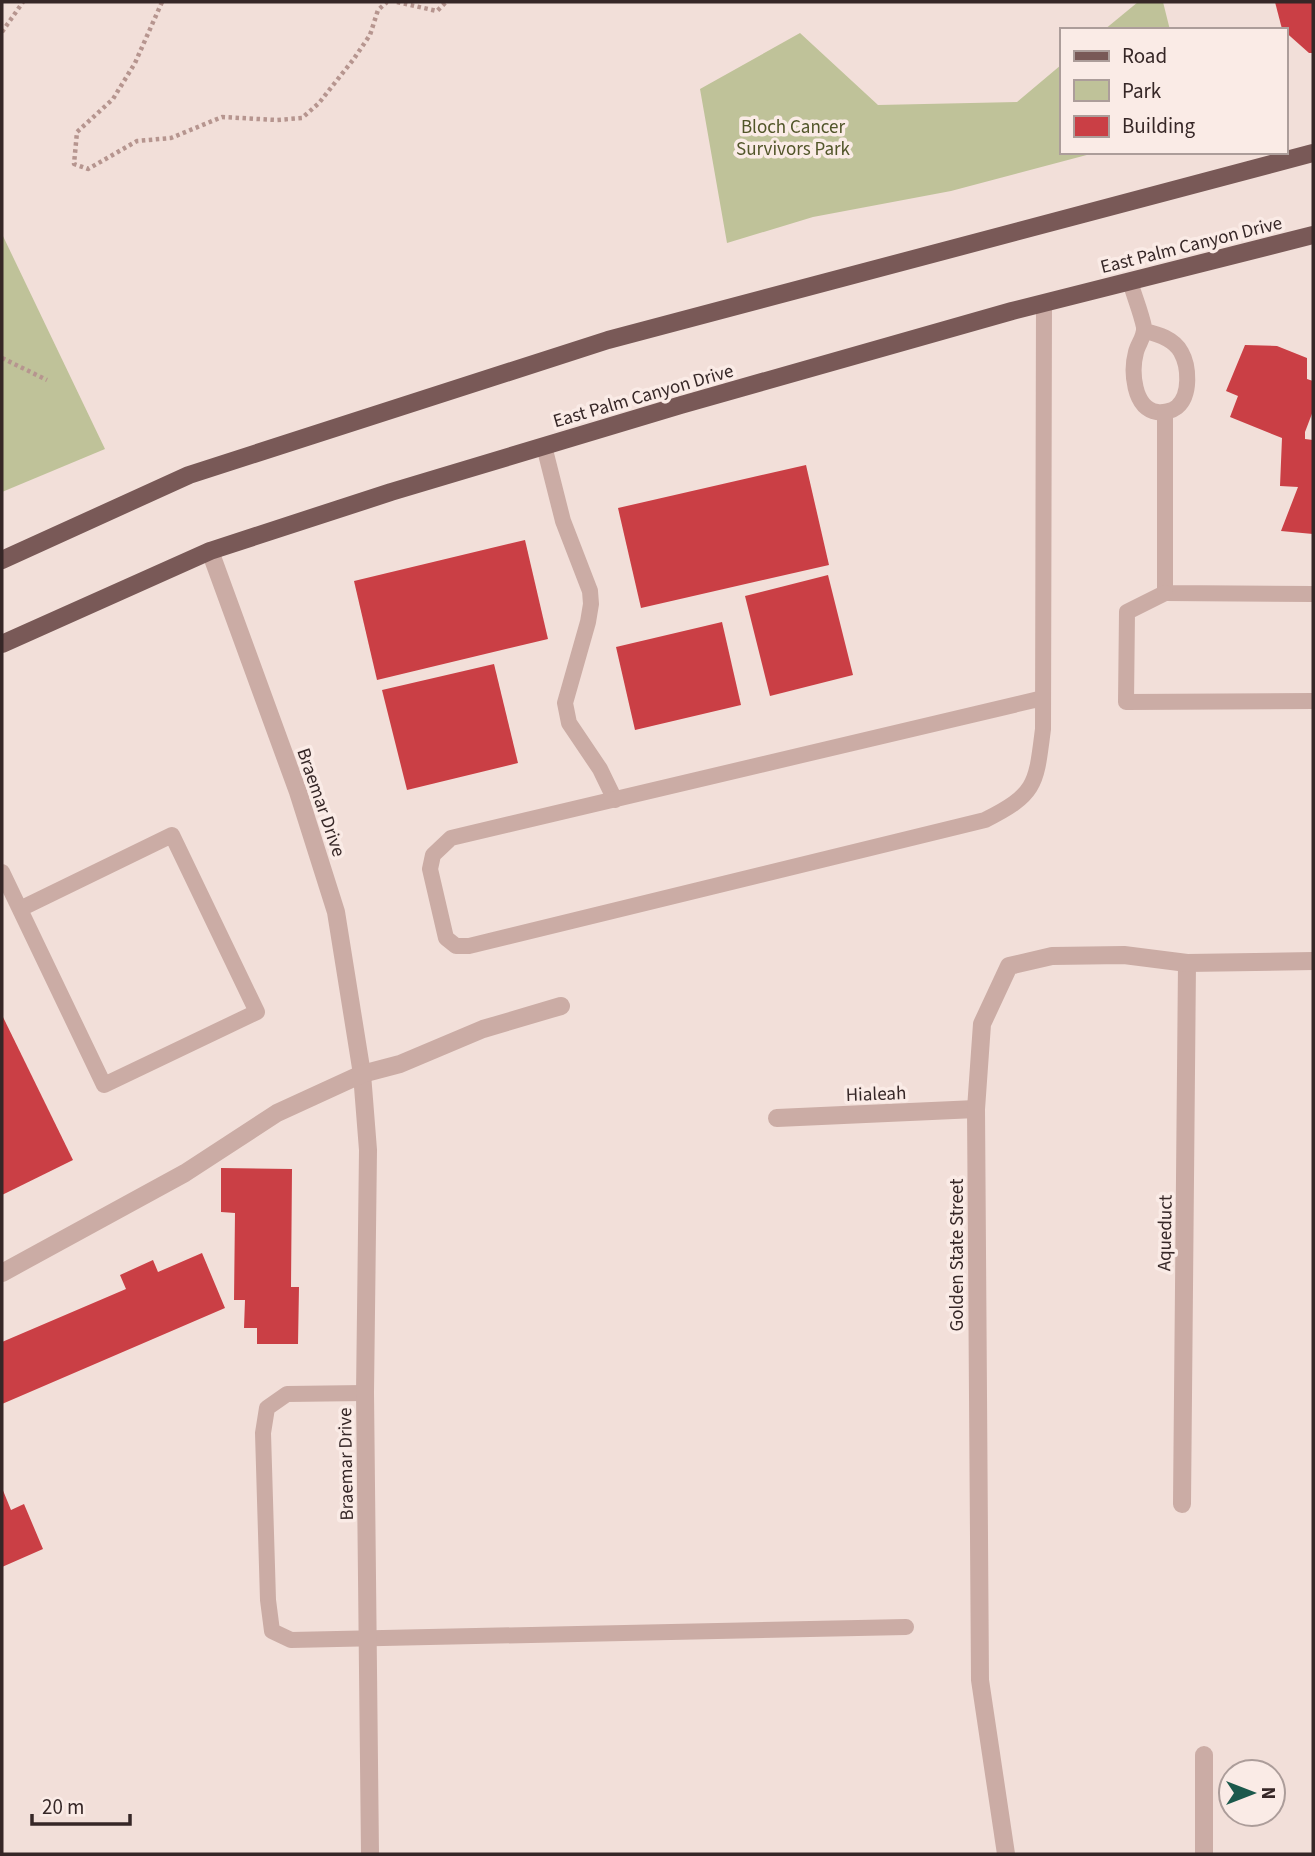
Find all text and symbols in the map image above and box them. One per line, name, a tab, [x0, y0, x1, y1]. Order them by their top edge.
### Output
legend	[1060, 28, 1287, 154]
text: Road	[1122, 41, 1167, 71]
text: Park	[1122, 76, 1162, 106]
text: Building	[1122, 111, 1196, 141]
park label: Bloch Cancer Survivors Park	[736, 114, 851, 163]
street label: East Palm Canyon Drive	[1098, 210, 1285, 281]
street label: East Palm Canyon Drive	[550, 358, 737, 435]
street label: Braemar Drive	[289, 745, 352, 860]
street label: Hialeah	[845, 1080, 907, 1109]
street label: Golden State Street	[944, 1178, 971, 1332]
street label: Aqueduct	[1151, 1194, 1180, 1271]
street label: Braemar Drive	[332, 1407, 361, 1521]
north arrow	[1217, 1758, 1287, 1828]
scale bar	[32, 1783, 130, 1827]
text: N	[1254, 1787, 1281, 1799]
text: 20 m	[42, 1792, 84, 1822]

